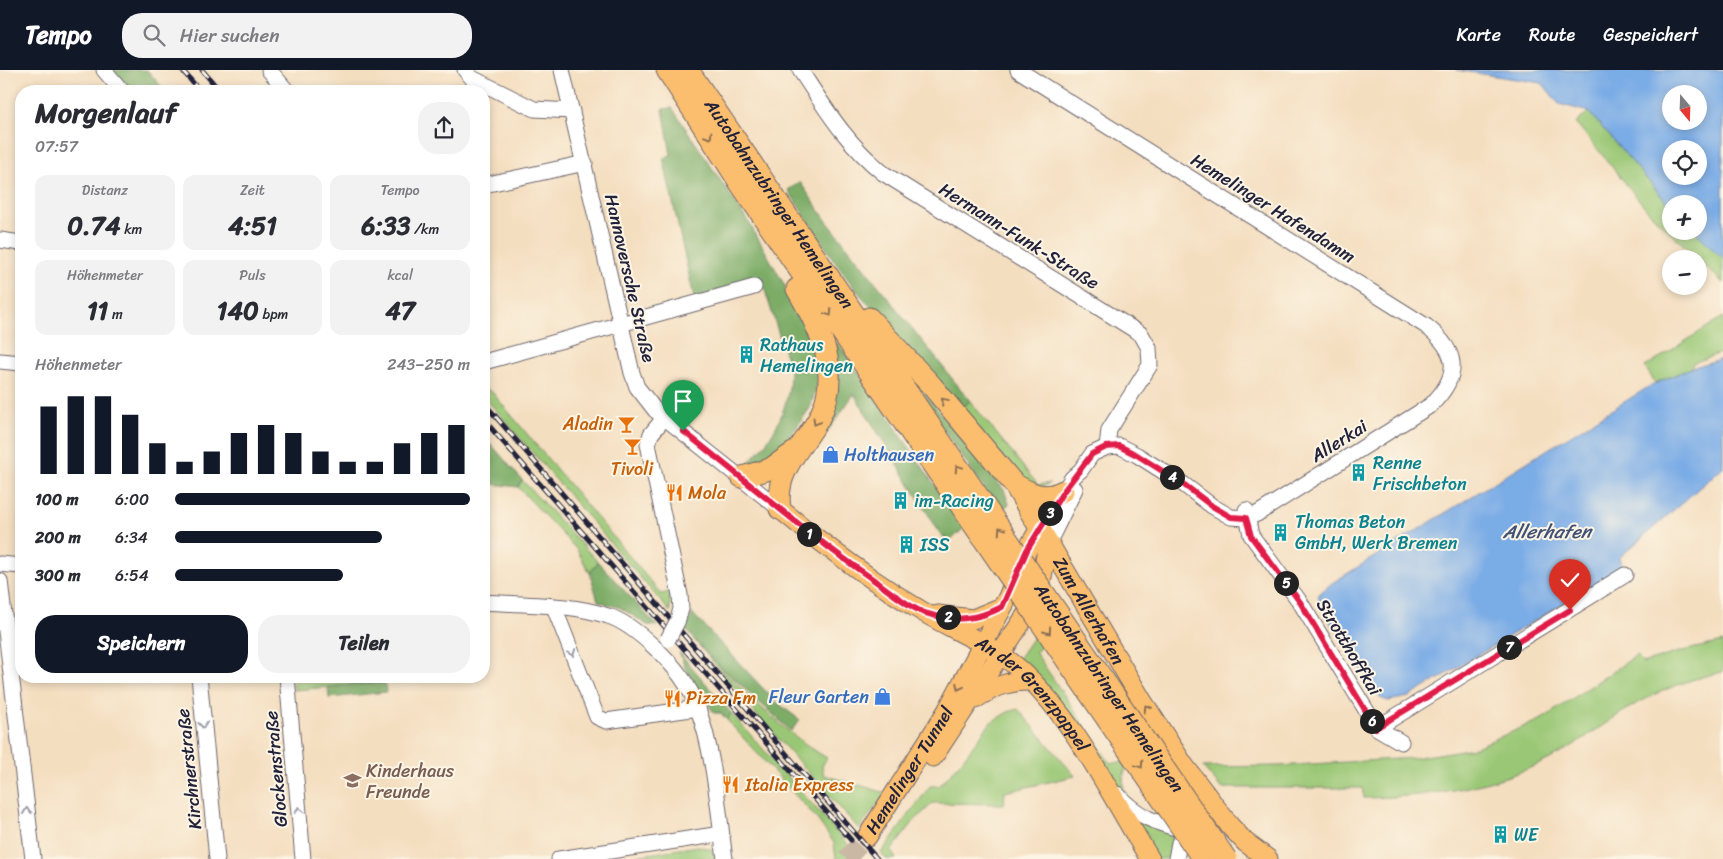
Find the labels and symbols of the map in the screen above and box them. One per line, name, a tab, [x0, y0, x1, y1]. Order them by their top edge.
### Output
north arrow	[1662, 85, 1708, 130]
street label: Autobahnzubringer Hemelingen	[695, 91, 863, 316]
one-way arrow	[703, 130, 712, 139]
street label: Hemelinger Hafendamm	[1184, 144, 1362, 272]
street label: Hermann-Funk-Straße	[932, 174, 1106, 298]
street label: Hannoversche Straße	[595, 191, 665, 366]
one-way arrow	[823, 307, 832, 317]
place label: Rathaus Hemelingen	[760, 329, 853, 382]
building icon: Rathaus Hemelingen	[736, 345, 756, 365]
pin	[662, 380, 704, 431]
one-way arrow	[941, 397, 950, 406]
place label: Aladin	[562, 408, 613, 440]
street label: Allerkai	[1303, 410, 1375, 472]
bar icon: Aladin	[617, 414, 637, 434]
one-way arrow	[812, 416, 822, 425]
bar icon: Tivoli	[622, 436, 642, 456]
place label: Holthausen	[844, 439, 935, 471]
shop icon: Holthausen	[820, 445, 840, 465]
place label: Renne Frischbeton	[1373, 447, 1467, 500]
place label: Tivoli	[611, 453, 654, 485]
building icon: Renne Frischbeton	[1349, 463, 1369, 483]
one-way arrow	[955, 464, 964, 474]
pin: 4	[1160, 464, 1184, 490]
place label: Mola	[688, 477, 727, 509]
restaurant icon: Mola	[664, 483, 684, 503]
place label: im-Racing	[914, 485, 994, 517]
building icon: im-Racing	[890, 491, 910, 511]
pin: 3	[1038, 500, 1062, 526]
place label: Thomas Beton GmbH, Werk Bremen	[1295, 506, 1458, 559]
water label: Allerhafen	[1502, 515, 1594, 548]
pin: 1	[796, 522, 822, 546]
building icon: Thomas Beton GmbH, Werk Bremen	[1271, 522, 1291, 542]
one-way arrow	[998, 526, 1007, 536]
place label: ISS	[919, 529, 950, 561]
building icon: ISS	[896, 535, 916, 555]
street label: Zum Allerhafen	[1044, 550, 1134, 672]
pin	[1549, 559, 1591, 610]
pin: 5	[1274, 570, 1298, 596]
street label: Autobahnzubringer Hemelingen	[1025, 575, 1193, 800]
street label: Strotthoffkai	[1307, 592, 1391, 703]
pin: 2	[936, 604, 960, 630]
one-way arrow	[1042, 625, 1051, 635]
street label: An der Grenzpappel	[968, 626, 1099, 759]
pin: 7	[1496, 634, 1522, 660]
one-way arrow	[566, 648, 576, 657]
place label: Fleur Garten	[769, 681, 869, 713]
place label: Pizza Fm	[686, 682, 757, 714]
one-way arrow	[956, 682, 966, 691]
shop icon: Fleur Garten	[873, 687, 893, 707]
restaurant icon: Pizza Fm	[662, 688, 682, 708]
street label: Hemelinger Tunnel	[856, 700, 963, 841]
one-way arrow	[1144, 704, 1153, 714]
street label: Kirchnerstraße	[167, 707, 211, 831]
pin: 6	[1360, 708, 1384, 734]
street label: Glockenstraße	[255, 710, 297, 828]
one-way arrow	[198, 721, 209, 729]
place label: Kinderhaus Freunde	[366, 755, 455, 808]
one-way arrow	[1134, 759, 1143, 769]
place label: Italia Express	[744, 769, 855, 801]
school or university icon: Kinderhaus Freunde	[342, 771, 362, 791]
restaurant icon: Italia Express	[721, 775, 741, 795]
one-way arrow	[22, 806, 33, 814]
one-way arrow	[294, 806, 305, 814]
place label: WE	[1514, 819, 1539, 851]
building icon: WE	[1490, 825, 1510, 845]

